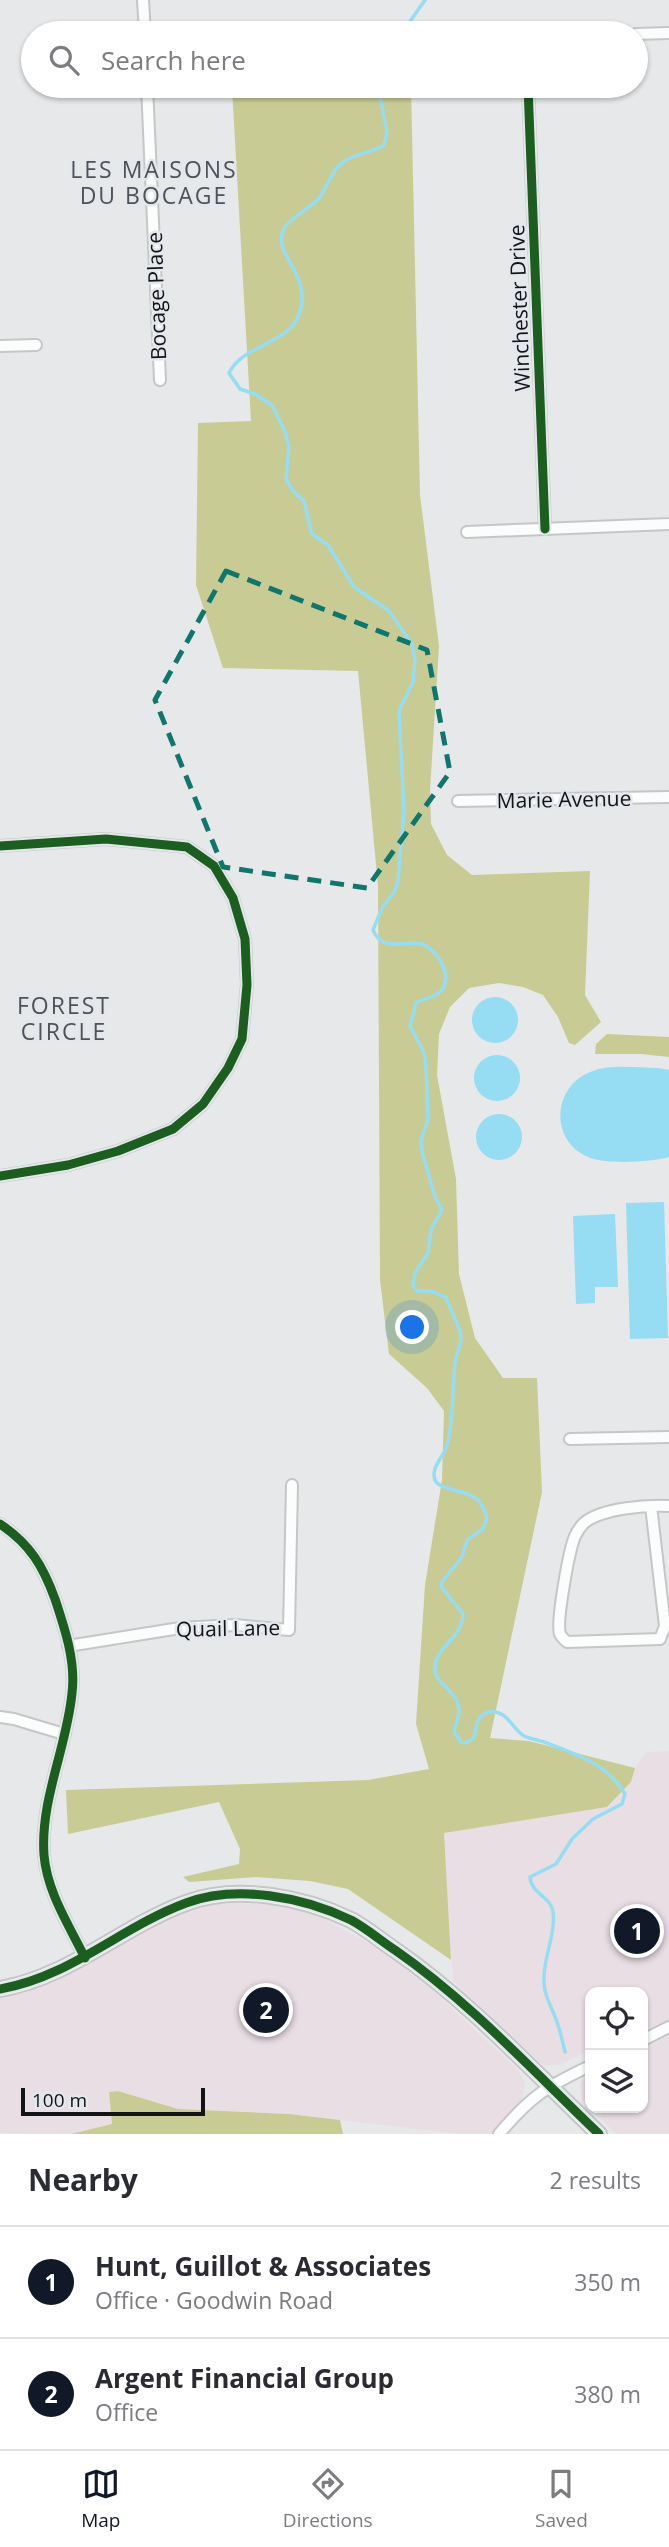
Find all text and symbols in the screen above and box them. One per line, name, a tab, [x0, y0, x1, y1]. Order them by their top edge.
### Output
search box	[21, 21, 648, 98]
icon: search	[45, 41, 83, 79]
text: Search here	[101, 42, 246, 78]
district label: LES MAISONS DU BOCAGE	[70, 153, 238, 211]
street label: Winchester Drive	[502, 224, 536, 392]
street label: Bocage Place	[140, 232, 172, 360]
street label: Marie Avenue	[496, 784, 632, 814]
district label: FOREST CIRCLE	[17, 989, 111, 1047]
your location	[395, 1310, 429, 1344]
street label: Quail Lane	[176, 1613, 280, 1643]
pin: 1	[614, 1905, 660, 1957]
pin: 2	[243, 1984, 289, 2036]
map controls	[585, 1987, 648, 2113]
button: locate	[585, 1987, 648, 2050]
button: layers	[585, 2050, 648, 2113]
scale bar	[21, 2085, 205, 2117]
text: 100 m	[32, 2087, 87, 2113]
text: Nearby	[28, 2159, 138, 2200]
text: 2 results	[550, 2164, 641, 2196]
text: Hunt, Guillot & Associates	[95, 2248, 431, 2284]
text: 1	[44, 2266, 58, 2298]
text: 350 m	[574, 2266, 641, 2298]
text: Office · Goodwin Road	[95, 2284, 333, 2316]
text: Argent Financial Group	[95, 2360, 394, 2396]
text: 2	[44, 2378, 58, 2410]
text: 380 m	[574, 2378, 641, 2410]
text: Office	[95, 2396, 158, 2428]
tab: Map	[81, 2465, 120, 2533]
tab: Directions	[283, 2465, 373, 2533]
tab: Saved	[535, 2465, 588, 2533]

